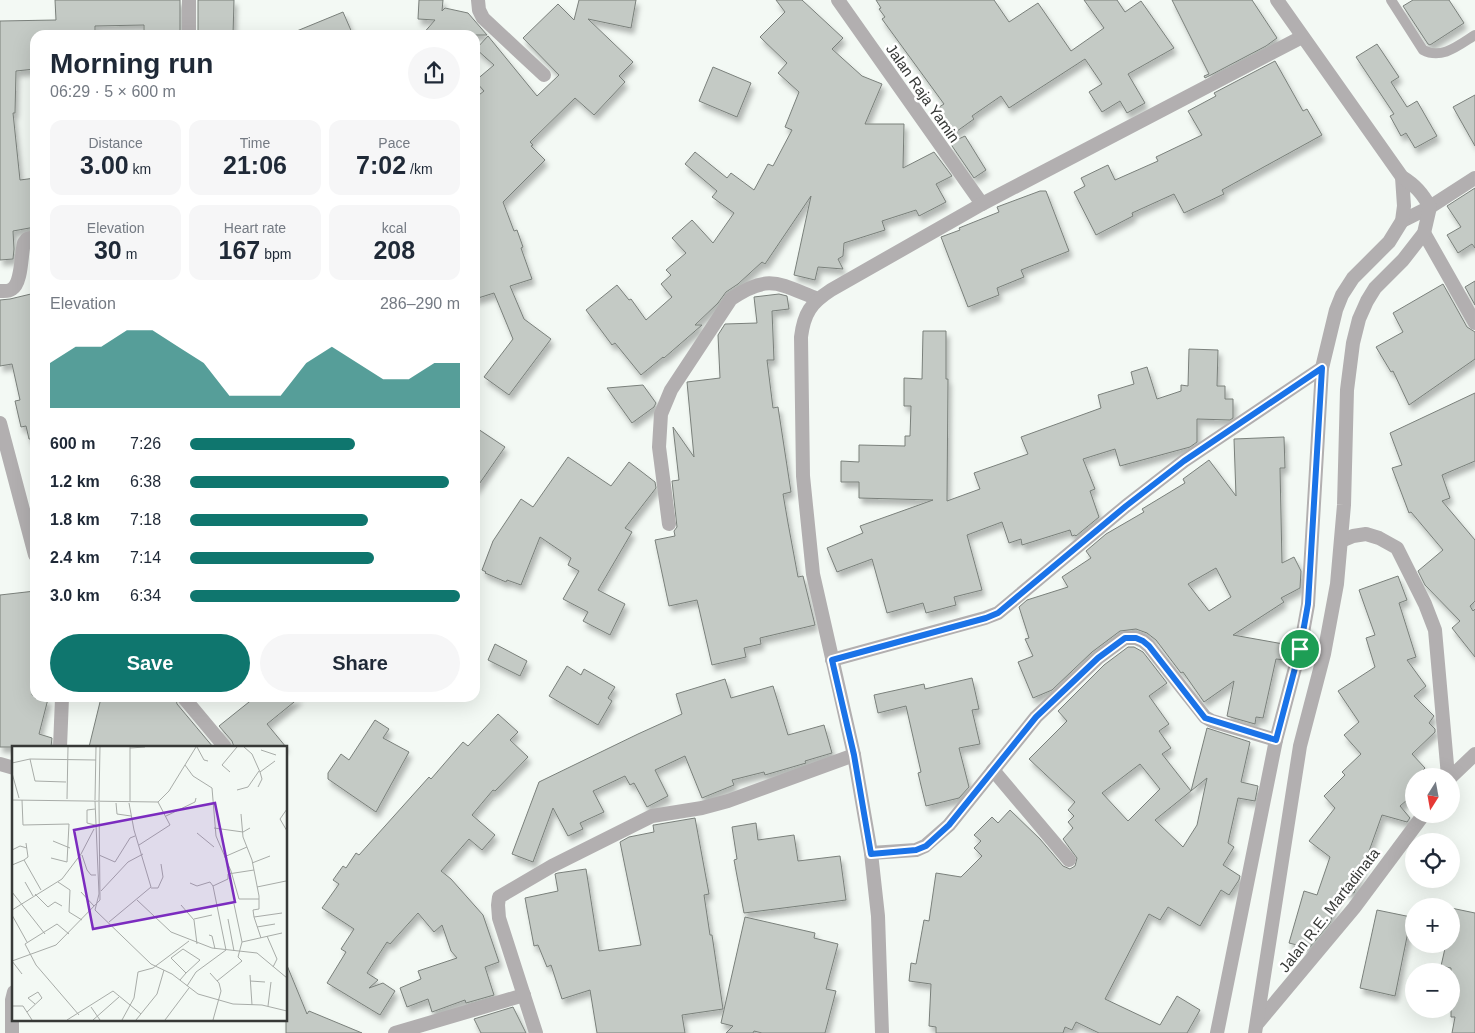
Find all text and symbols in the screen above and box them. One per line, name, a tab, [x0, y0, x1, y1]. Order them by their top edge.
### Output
street label: Jalan Raja Yamin	[883, 41, 963, 145]
button: share	[408, 47, 460, 99]
text: Morning run	[50, 48, 213, 79]
text: 06:29 · 5 × 600 m	[50, 83, 176, 100]
text: Distance	[88, 135, 143, 151]
text: Time	[240, 135, 270, 151]
text: Pace	[378, 135, 410, 151]
text: 3.00	[80, 151, 129, 179]
text: 21:06	[223, 151, 287, 179]
text: 7:02	[356, 151, 406, 179]
text: km	[129, 161, 151, 177]
text: /km	[406, 161, 433, 177]
text: Elevation	[87, 220, 144, 236]
text: Heart rate	[224, 220, 286, 236]
text: kcal	[382, 220, 407, 236]
text: 30	[94, 236, 122, 264]
text: 167	[219, 236, 260, 264]
text: 208	[373, 236, 415, 264]
text: m	[122, 246, 137, 262]
text: bpm	[260, 246, 291, 262]
text: Elevation	[50, 295, 116, 312]
text: 286–290 m	[380, 295, 460, 312]
text: 600 m	[50, 435, 95, 452]
text: 7:26	[130, 435, 161, 452]
text: 1.2 km	[50, 473, 100, 490]
text: 6:38	[130, 473, 161, 490]
text: 1.8 km	[50, 511, 100, 528]
text: 7:18	[130, 511, 161, 528]
text: 2.4 km	[50, 549, 100, 566]
text: 7:14	[130, 549, 161, 566]
text: 3.0 km	[50, 587, 100, 604]
text: 6:34	[130, 587, 161, 604]
pin	[1279, 628, 1321, 670]
button: Save	[50, 634, 250, 692]
button: Share	[260, 634, 460, 692]
icon: arrive	[1286, 635, 1314, 663]
inset map	[12, 746, 288, 1020]
north arrow	[1405, 768, 1460, 822]
map controls	[1405, 768, 1460, 1018]
button: locate	[1405, 833, 1460, 888]
street label: Jalan R.E. Martadinata	[1275, 844, 1383, 975]
button: +	[1405, 898, 1460, 953]
button: −	[1405, 963, 1460, 1018]

